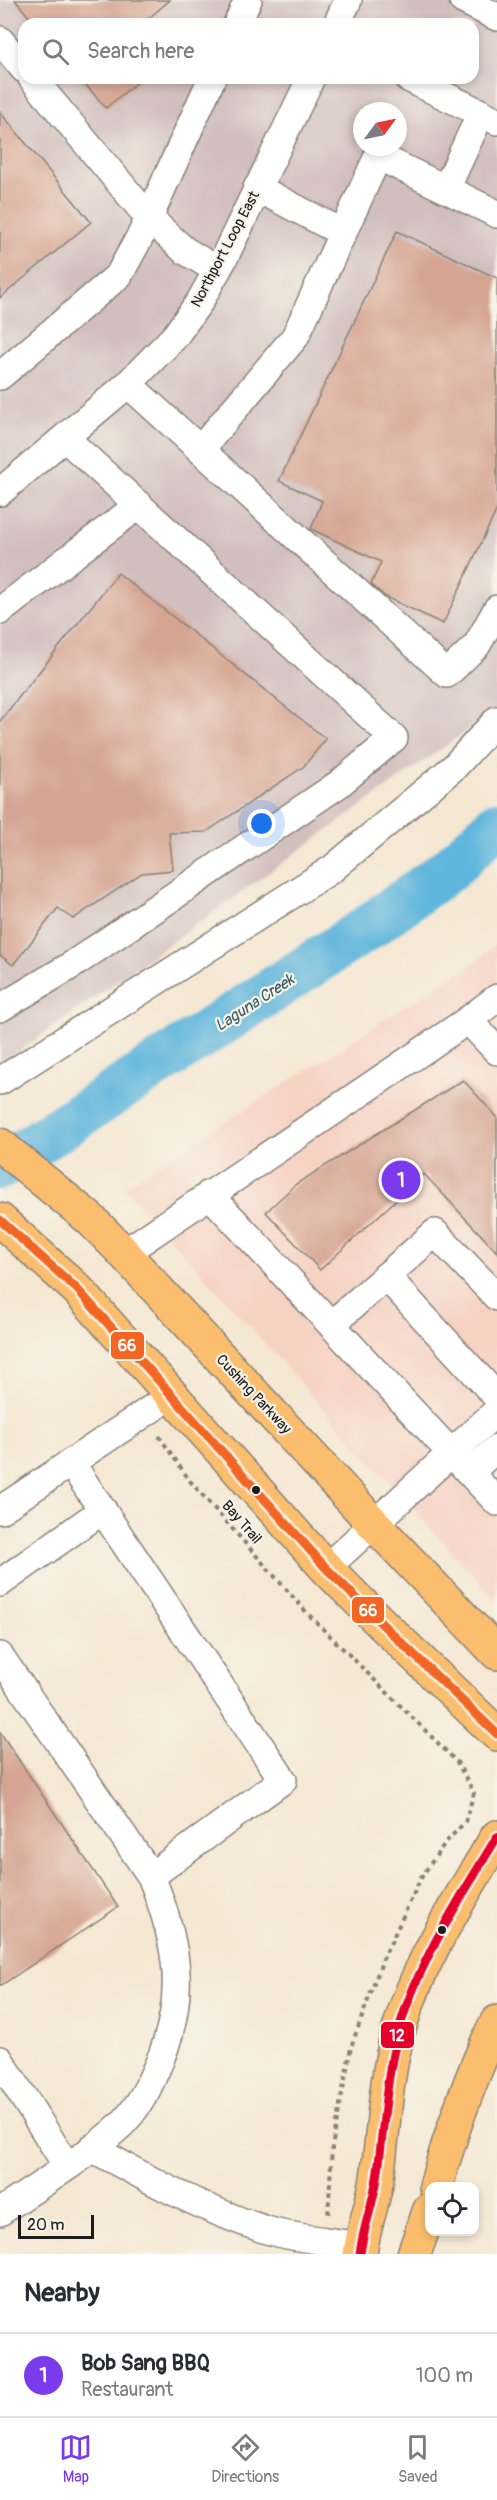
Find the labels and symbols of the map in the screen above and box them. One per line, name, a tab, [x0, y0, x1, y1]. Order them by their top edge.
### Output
north arrow	[353, 102, 407, 156]
street label: Northport Loop East	[187, 187, 265, 311]
your location	[247, 809, 276, 838]
water label: Laguna Creek	[211, 969, 299, 1036]
pin: 1	[382, 1158, 420, 1202]
line badge: 66	[110, 1331, 145, 1360]
text: 66	[118, 1336, 136, 1356]
street label: Cushing Parkway	[212, 1350, 296, 1439]
unlabelled marker	[250, 1484, 262, 1496]
street label: Bay Trail	[218, 1497, 266, 1548]
line badge: 66	[351, 1596, 385, 1624]
text: 66	[359, 1601, 377, 1621]
unlabelled marker	[436, 1924, 448, 1936]
line badge: 12	[380, 2021, 415, 2049]
text: 12	[389, 2026, 405, 2046]
scale bar	[18, 2212, 94, 2240]

